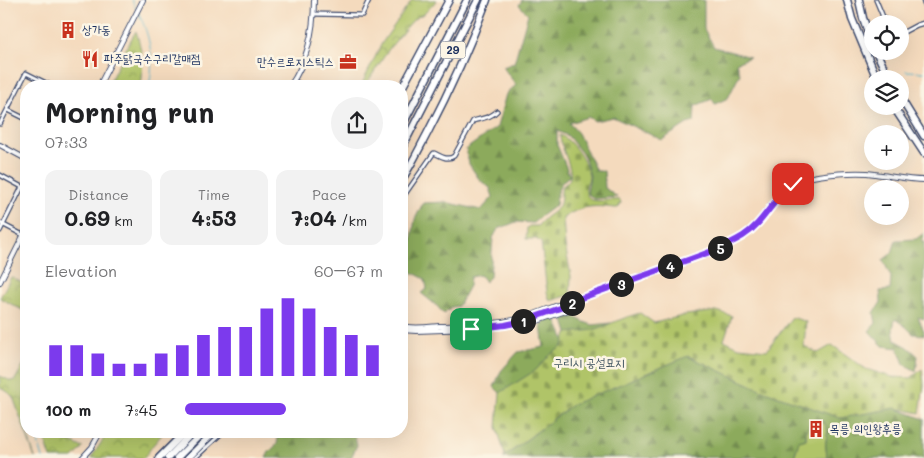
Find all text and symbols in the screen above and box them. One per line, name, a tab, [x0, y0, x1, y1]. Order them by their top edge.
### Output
map controls	[864, 15, 909, 225]
button: locate	[864, 15, 909, 60]
building icon: 상가동	[58, 20, 78, 40]
place label: 상가동	[82, 21, 111, 37]
road number: 29	[440, 42, 466, 58]
restaurant icon: 파주닭국수구리갈매점	[80, 49, 100, 69]
place label: 파주닭국수구리갈매점	[104, 50, 201, 66]
office icon: 만수르로지스틱스	[338, 52, 358, 72]
place label: 만수르로지스틱스	[257, 53, 334, 69]
button: layers	[864, 70, 909, 115]
text: Morning run	[45, 94, 214, 130]
button: share	[331, 97, 383, 149]
button: +	[864, 125, 909, 170]
text: 07:33	[45, 131, 87, 152]
pin	[772, 163, 814, 205]
icon: check	[779, 170, 807, 198]
button: −	[864, 180, 909, 225]
text: Distance	[69, 185, 129, 204]
text: Time	[198, 185, 230, 204]
text: Pace	[312, 185, 346, 204]
text: 0.69	[64, 204, 110, 231]
text: 4:53	[192, 204, 236, 231]
text: 7:04	[292, 204, 337, 231]
text: km	[110, 211, 133, 230]
text: /km	[337, 211, 367, 230]
pin: 5	[708, 236, 732, 260]
text: 5	[716, 239, 725, 258]
pin: 4	[658, 254, 682, 278]
text: 4	[666, 257, 675, 276]
text: Elevation	[45, 260, 117, 281]
text: 60–67 m	[314, 260, 383, 281]
pin: 3	[608, 272, 634, 296]
text: 3	[617, 275, 626, 294]
pin: 2	[560, 290, 584, 316]
text: 2	[569, 294, 576, 313]
pin	[450, 308, 492, 350]
pin: 1	[510, 308, 536, 334]
text: 1	[520, 312, 527, 331]
icon: arrive	[457, 315, 485, 343]
park label: 구리시 공설묘지	[553, 354, 625, 370]
text: 100 m	[45, 399, 91, 420]
text: 7:45	[125, 399, 158, 420]
building icon: 목릉 의인왕후릉	[806, 419, 826, 439]
place label: 목릉 의인왕후릉	[830, 420, 901, 436]

